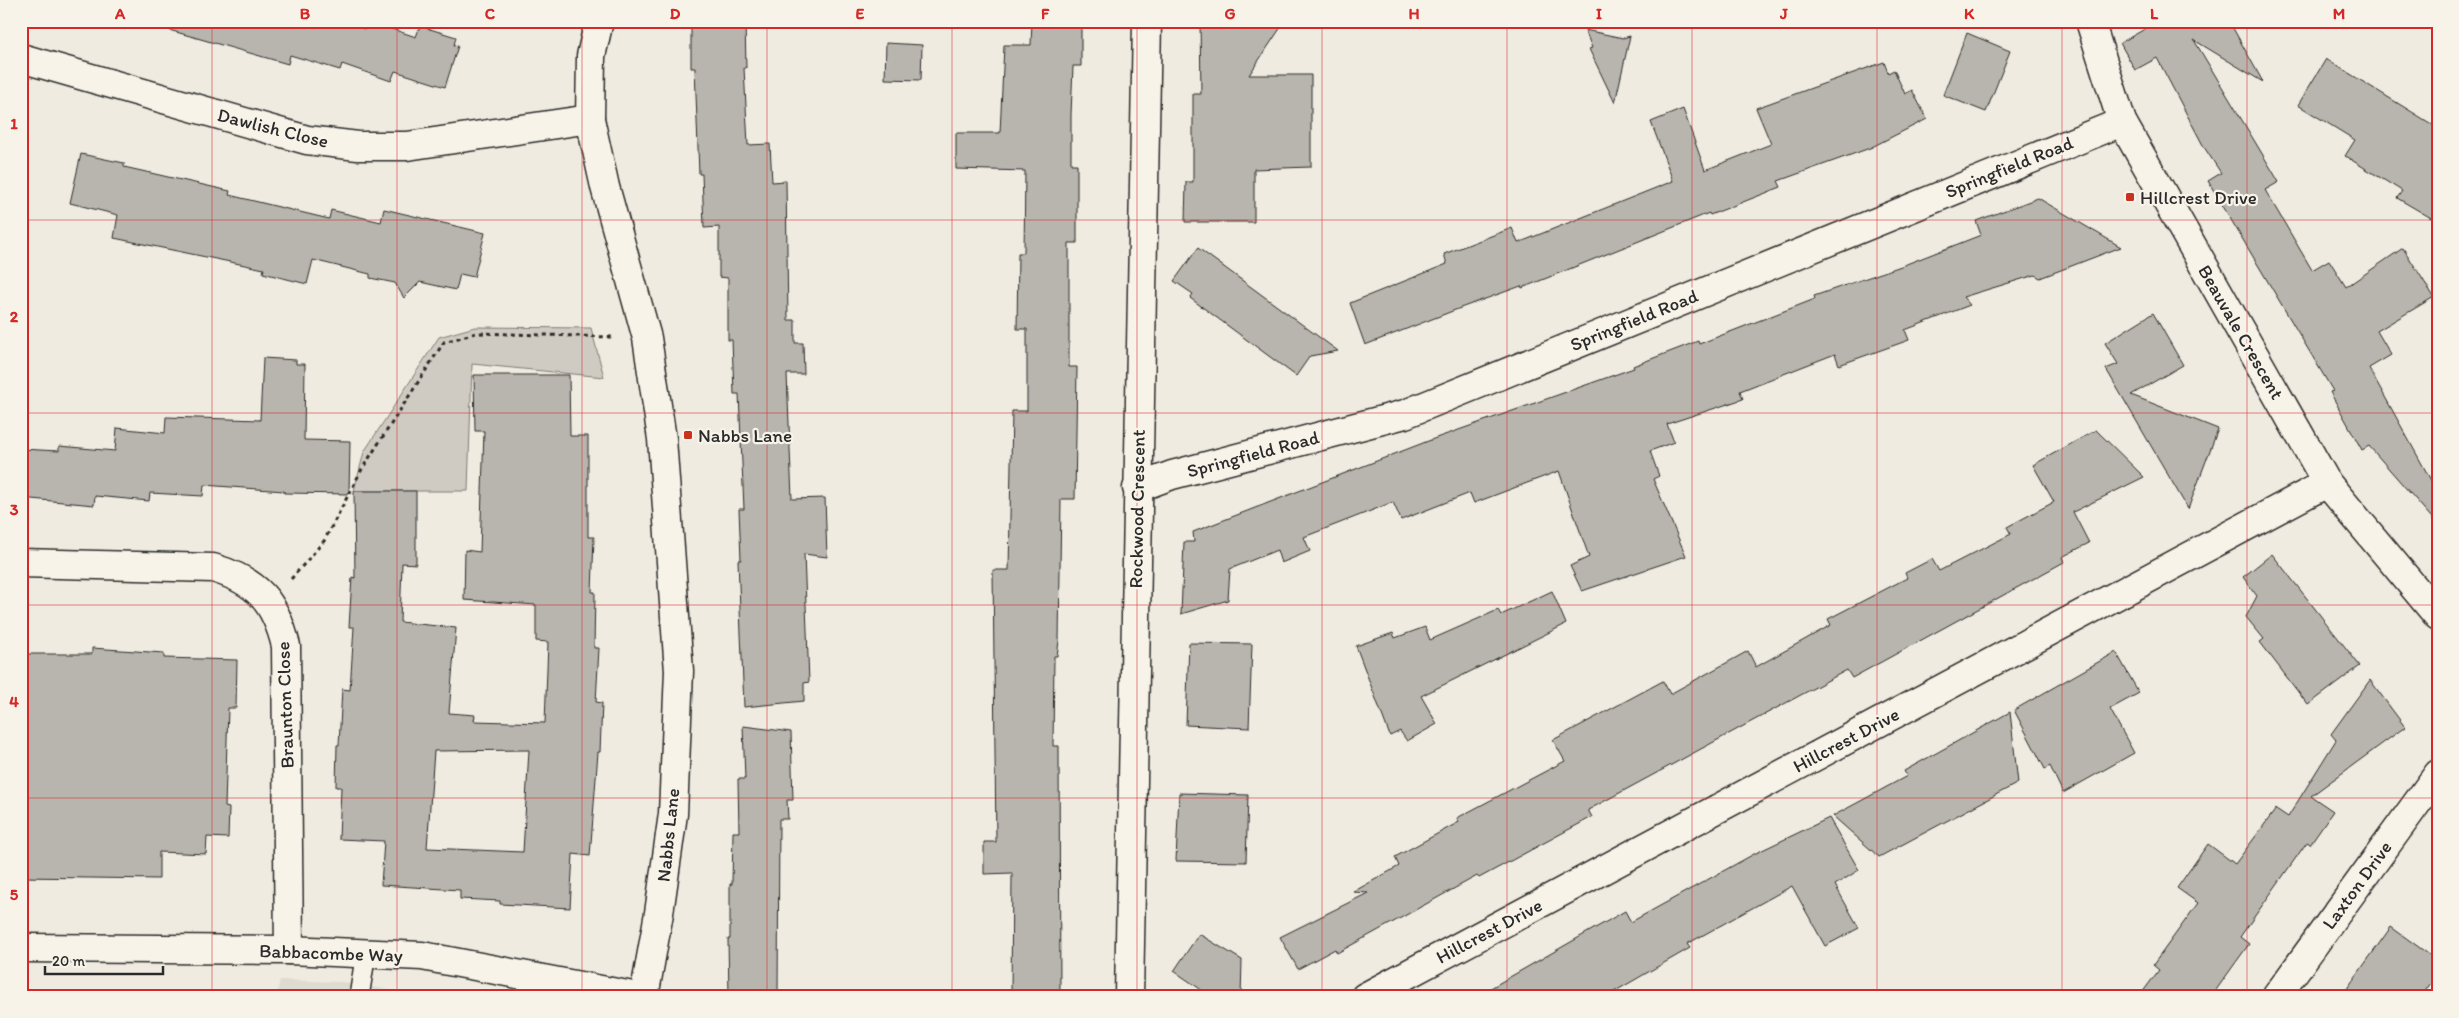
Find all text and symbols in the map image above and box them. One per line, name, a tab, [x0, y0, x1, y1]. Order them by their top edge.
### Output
text: A	[114, 4, 126, 23]
text: B	[300, 4, 311, 23]
text: C	[485, 4, 496, 23]
text: D	[670, 4, 681, 23]
text: E	[856, 4, 865, 23]
text: F	[1041, 4, 1050, 23]
text: G	[1224, 4, 1236, 23]
text: H	[1408, 4, 1420, 23]
text: I	[1596, 4, 1602, 23]
text: J	[1779, 4, 1788, 23]
text: K	[1964, 4, 1975, 23]
text: L	[2150, 4, 2159, 23]
text: M	[2333, 4, 2345, 23]
street label: Dawlish Close	[215, 103, 331, 153]
text: 1	[10, 114, 18, 133]
street label: Springfield Road	[1942, 131, 2077, 203]
place label: Hillcrest Drive	[2140, 186, 2257, 209]
marker: Hillcrest Drive	[2124, 191, 2136, 203]
street label: Beauvale Crescent	[2193, 261, 2289, 403]
street label: Springfield Road	[1567, 284, 1702, 356]
text: 2	[10, 307, 19, 326]
place label: Nabbs Lane	[698, 424, 792, 447]
street label: Springfield Road	[1184, 425, 1322, 483]
marker: Nabbs Lane	[682, 429, 694, 441]
street label: Rockwood Crescent	[1124, 429, 1150, 589]
text: 3	[10, 500, 19, 519]
street label: Braunton Close	[271, 641, 299, 769]
text: 4	[9, 692, 19, 711]
street label: Hillcrest Drive	[1789, 702, 1903, 778]
street label: Nabbs Lane	[652, 787, 684, 883]
street label: Laxton Drive	[2317, 836, 2397, 934]
text: 5	[10, 885, 19, 904]
street label: Hillcrest Drive	[1432, 893, 1546, 969]
street label: Babbacombe Way	[259, 939, 403, 967]
scale bar	[45, 943, 162, 975]
text: 20 m	[52, 952, 86, 970]

